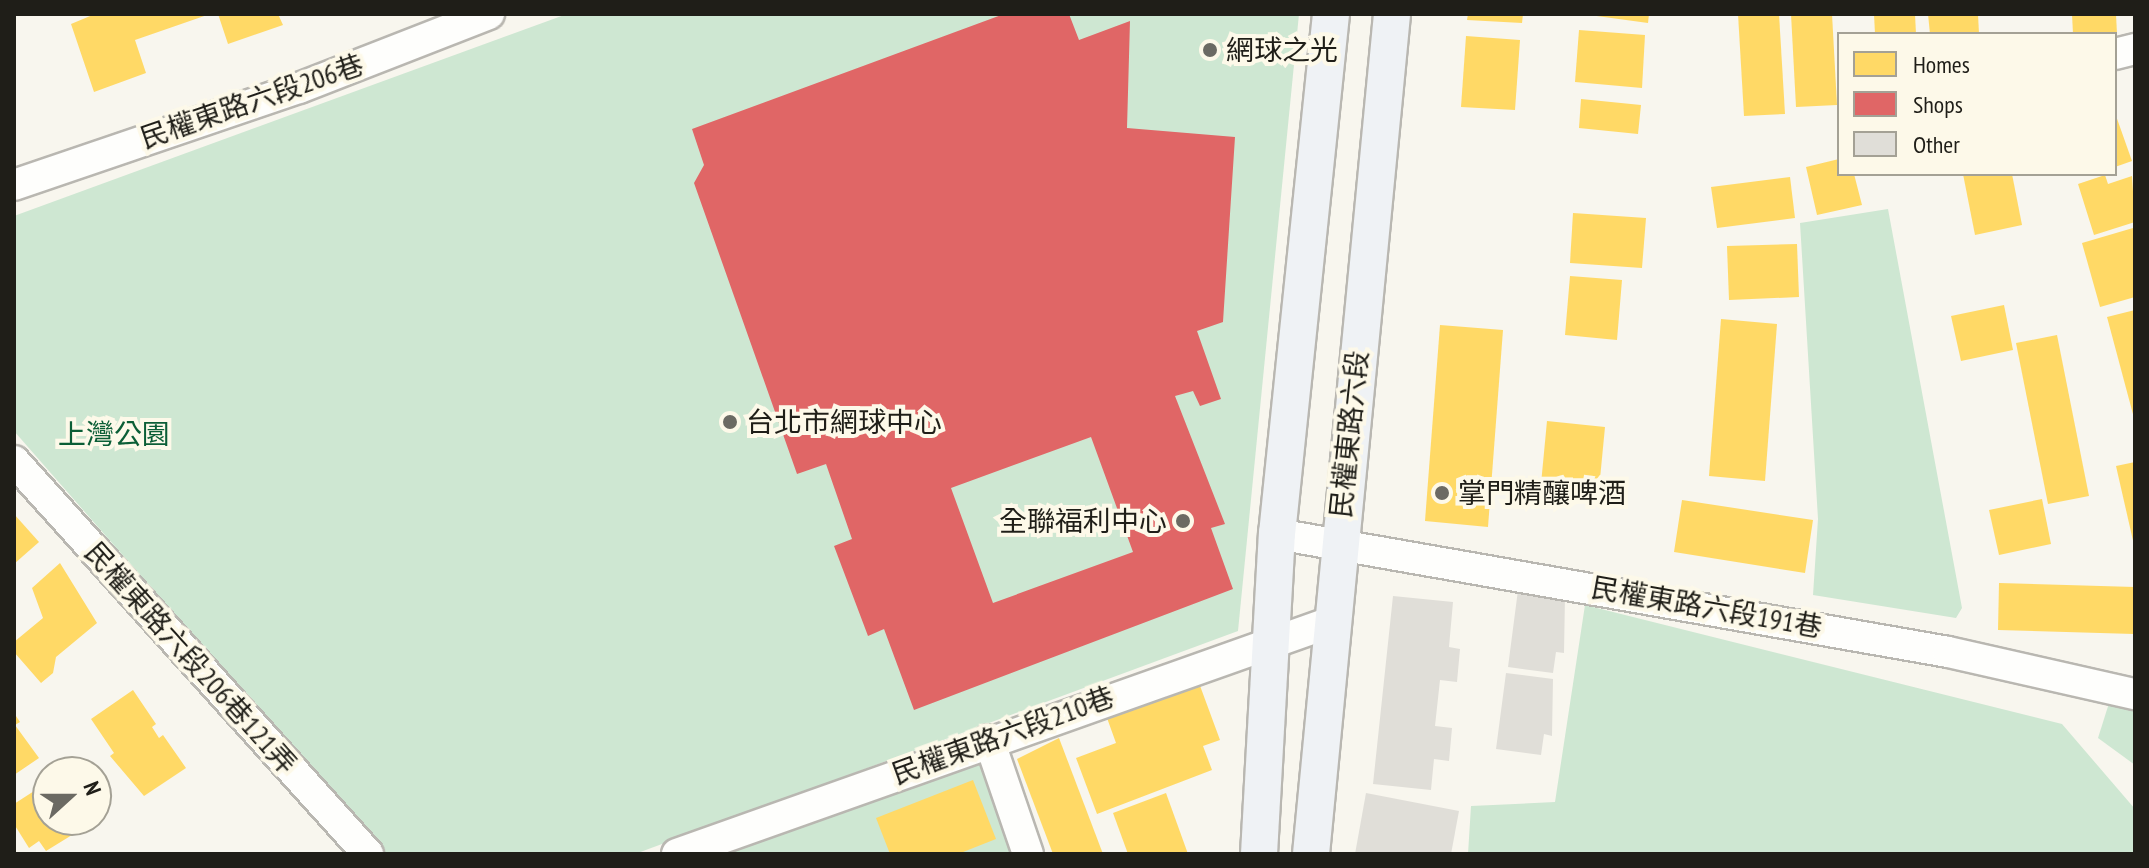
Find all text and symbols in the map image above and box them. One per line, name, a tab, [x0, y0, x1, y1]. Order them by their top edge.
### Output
legend	[1837, 32, 2117, 176]
place label: 網球之光	[1226, 33, 1338, 67]
marker: 網球之光	[1201, 41, 1219, 59]
street label: 民權東路六段206巷	[136, 47, 368, 155]
text: Homes	[1913, 49, 1970, 80]
text: Shops	[1913, 89, 1963, 120]
text: Other	[1913, 129, 1960, 160]
street label: 民權東路六段	[1324, 349, 1374, 519]
place label: 台北市網球中心	[746, 405, 942, 439]
marker: 台北市網球中心	[721, 413, 739, 431]
park label: 上灣公園	[58, 417, 170, 451]
place label: 掌門精釀啤酒	[1458, 476, 1626, 510]
marker: 掌門精釀啤酒	[1433, 484, 1451, 502]
place label: 全聯福利中心	[999, 504, 1167, 538]
marker: 全聯福利中心	[1174, 512, 1192, 530]
street label: 民權東路六段206巷121弄	[78, 535, 304, 781]
street label: 民權東路六段191巷	[1589, 570, 1825, 644]
street label: 民權東路六段210巷	[887, 679, 1119, 791]
north arrow	[32, 756, 112, 836]
text: N	[77, 778, 108, 799]

